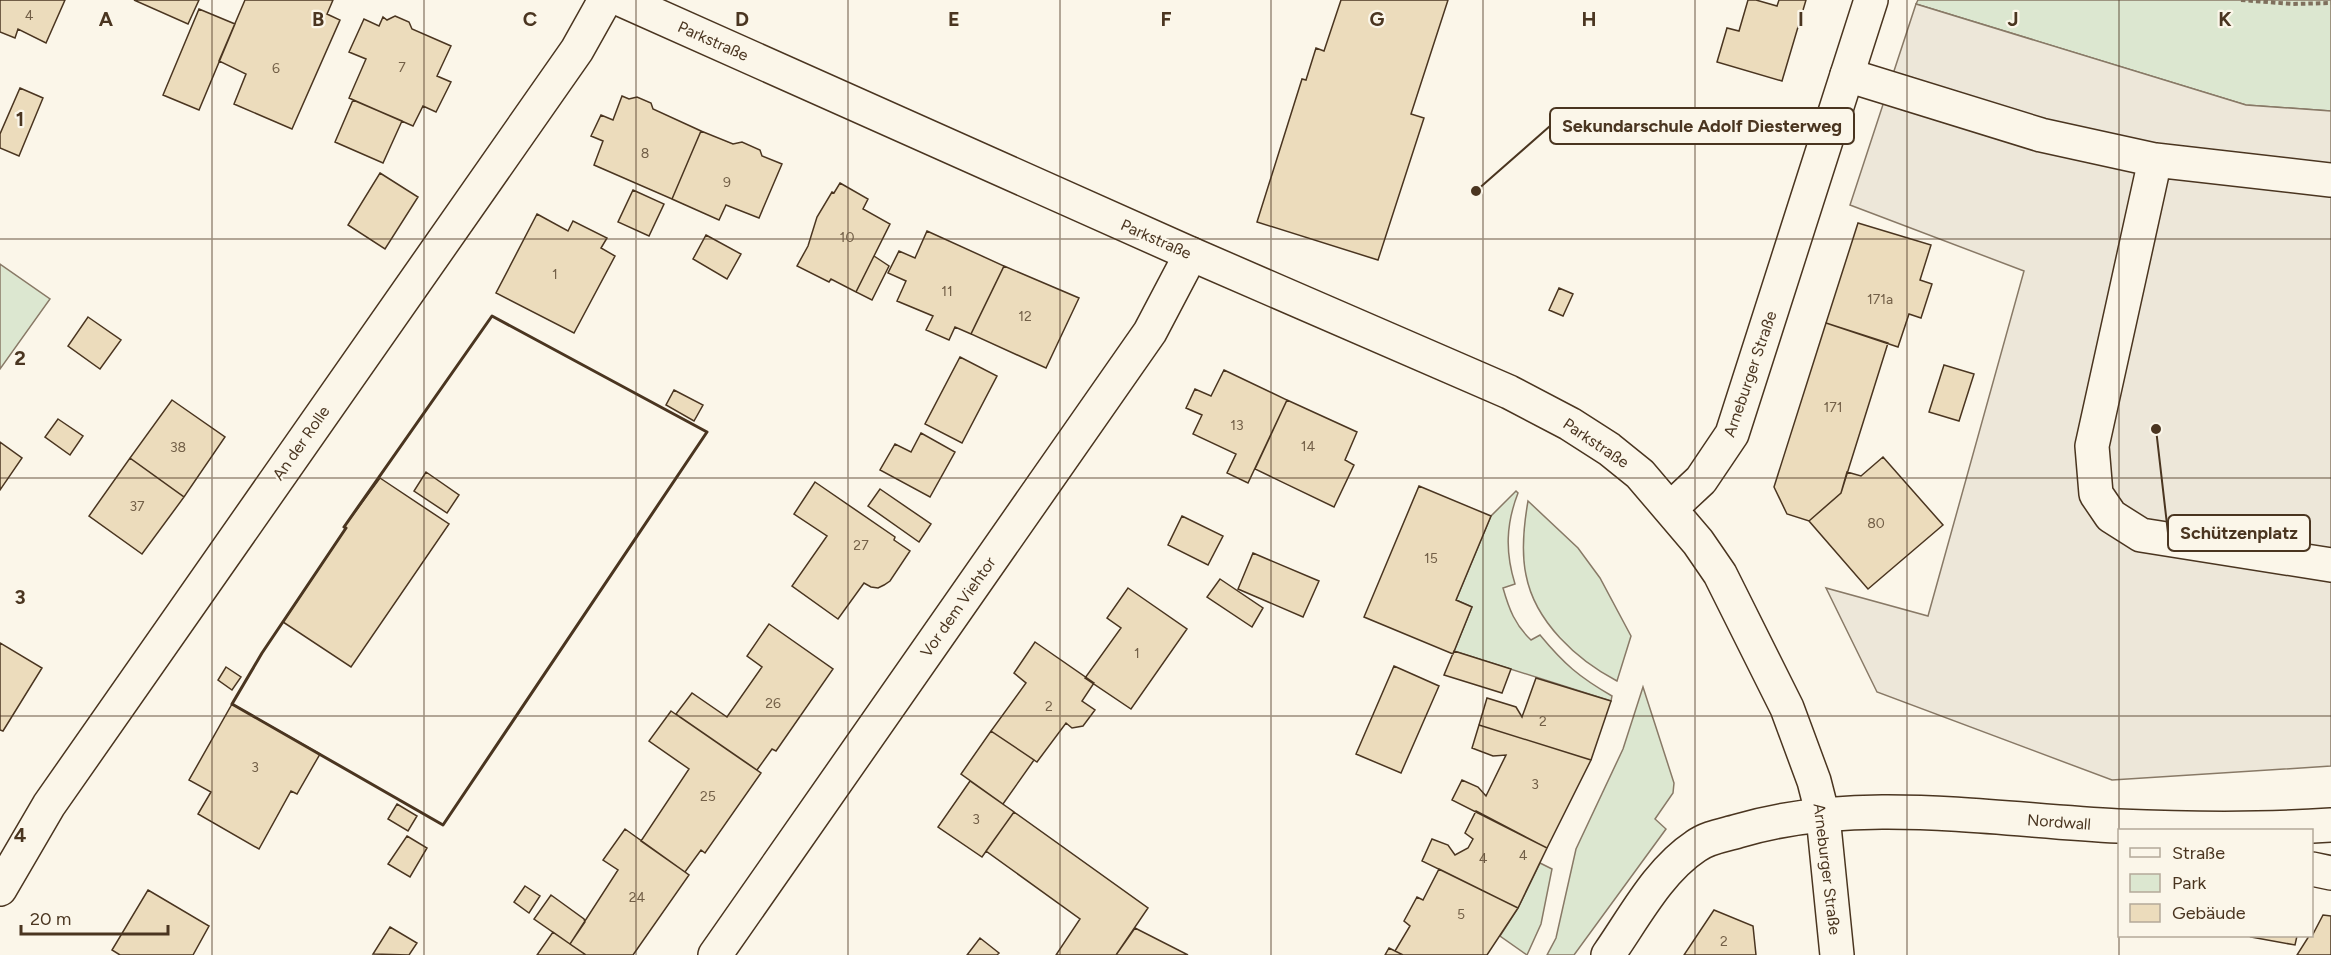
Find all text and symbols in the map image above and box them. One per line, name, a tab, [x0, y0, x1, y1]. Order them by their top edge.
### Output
house number: 4	[25, 7, 34, 24]
text: A	[99, 7, 114, 31]
text: B	[312, 7, 324, 31]
text: C	[523, 7, 537, 31]
text: D	[735, 7, 749, 31]
text: E	[948, 7, 960, 31]
text: F	[1160, 7, 1172, 31]
text: G	[1370, 7, 1385, 31]
text: H	[1582, 7, 1597, 31]
text: I	[1798, 7, 1804, 31]
text: J	[2007, 7, 2019, 31]
text: K	[2218, 7, 2232, 31]
street label: Parkstraße	[675, 17, 751, 65]
house number: 7	[398, 59, 406, 76]
house number: 6	[272, 60, 280, 77]
text: 1	[16, 107, 24, 131]
callout: Sekundarschule Adolf Diesterweg	[1550, 108, 1854, 144]
text: Sekundarschule Adolf Diesterweg	[1562, 115, 1842, 137]
house number: 8	[641, 145, 649, 162]
house number: 9	[723, 174, 731, 191]
street label: Parkstraße	[1118, 215, 1194, 263]
house number: 10	[840, 229, 854, 246]
house number: 1	[552, 266, 558, 283]
house number: 11	[941, 283, 953, 300]
house number: 171a	[1867, 291, 1893, 308]
house number: 12	[1018, 308, 1032, 325]
street label: Arneburger Straße	[1719, 308, 1781, 440]
text: 2	[14, 346, 26, 370]
house number: 171	[1823, 399, 1843, 416]
street label: An der Rolle	[268, 402, 334, 484]
street label: Parkstraße	[1559, 414, 1633, 472]
house number: 13	[1230, 417, 1244, 434]
house number: 14	[1301, 438, 1316, 455]
house number: 38	[170, 439, 186, 456]
house number: 37	[129, 498, 145, 515]
house number: 80	[1867, 515, 1885, 532]
callout: Schützenplatz	[2168, 515, 2310, 551]
text: Schützenplatz	[2180, 522, 2298, 544]
house number: 27	[853, 537, 869, 554]
house number: 15	[1424, 550, 1438, 567]
street label: Vor dem Viehtor	[916, 553, 1000, 661]
text: 3	[14, 585, 26, 609]
house number: 1	[1134, 645, 1140, 662]
house number: 26	[765, 695, 781, 712]
house number: 2	[1045, 698, 1053, 715]
house number: 2	[1539, 713, 1547, 730]
house number: 3	[251, 759, 259, 776]
house number: 3	[1531, 776, 1539, 793]
house number: 25	[700, 788, 716, 805]
street label: Arneburger Straße	[1810, 802, 1845, 936]
street label: Nordwall	[2026, 810, 2092, 834]
house number: 3	[972, 811, 980, 828]
text: 4	[14, 823, 27, 847]
legend	[2118, 829, 2313, 937]
text: Straße	[2172, 842, 2225, 864]
house number: 4	[1519, 847, 1528, 864]
house number: 4	[1479, 850, 1488, 867]
text: Park	[2172, 872, 2207, 894]
house number: 24	[629, 889, 646, 906]
scale bar	[21, 898, 168, 936]
text: Gebäude	[2172, 902, 2246, 924]
house number: 5	[1457, 906, 1465, 923]
text: 20 m	[30, 908, 71, 930]
house number: 2	[1720, 933, 1728, 950]

